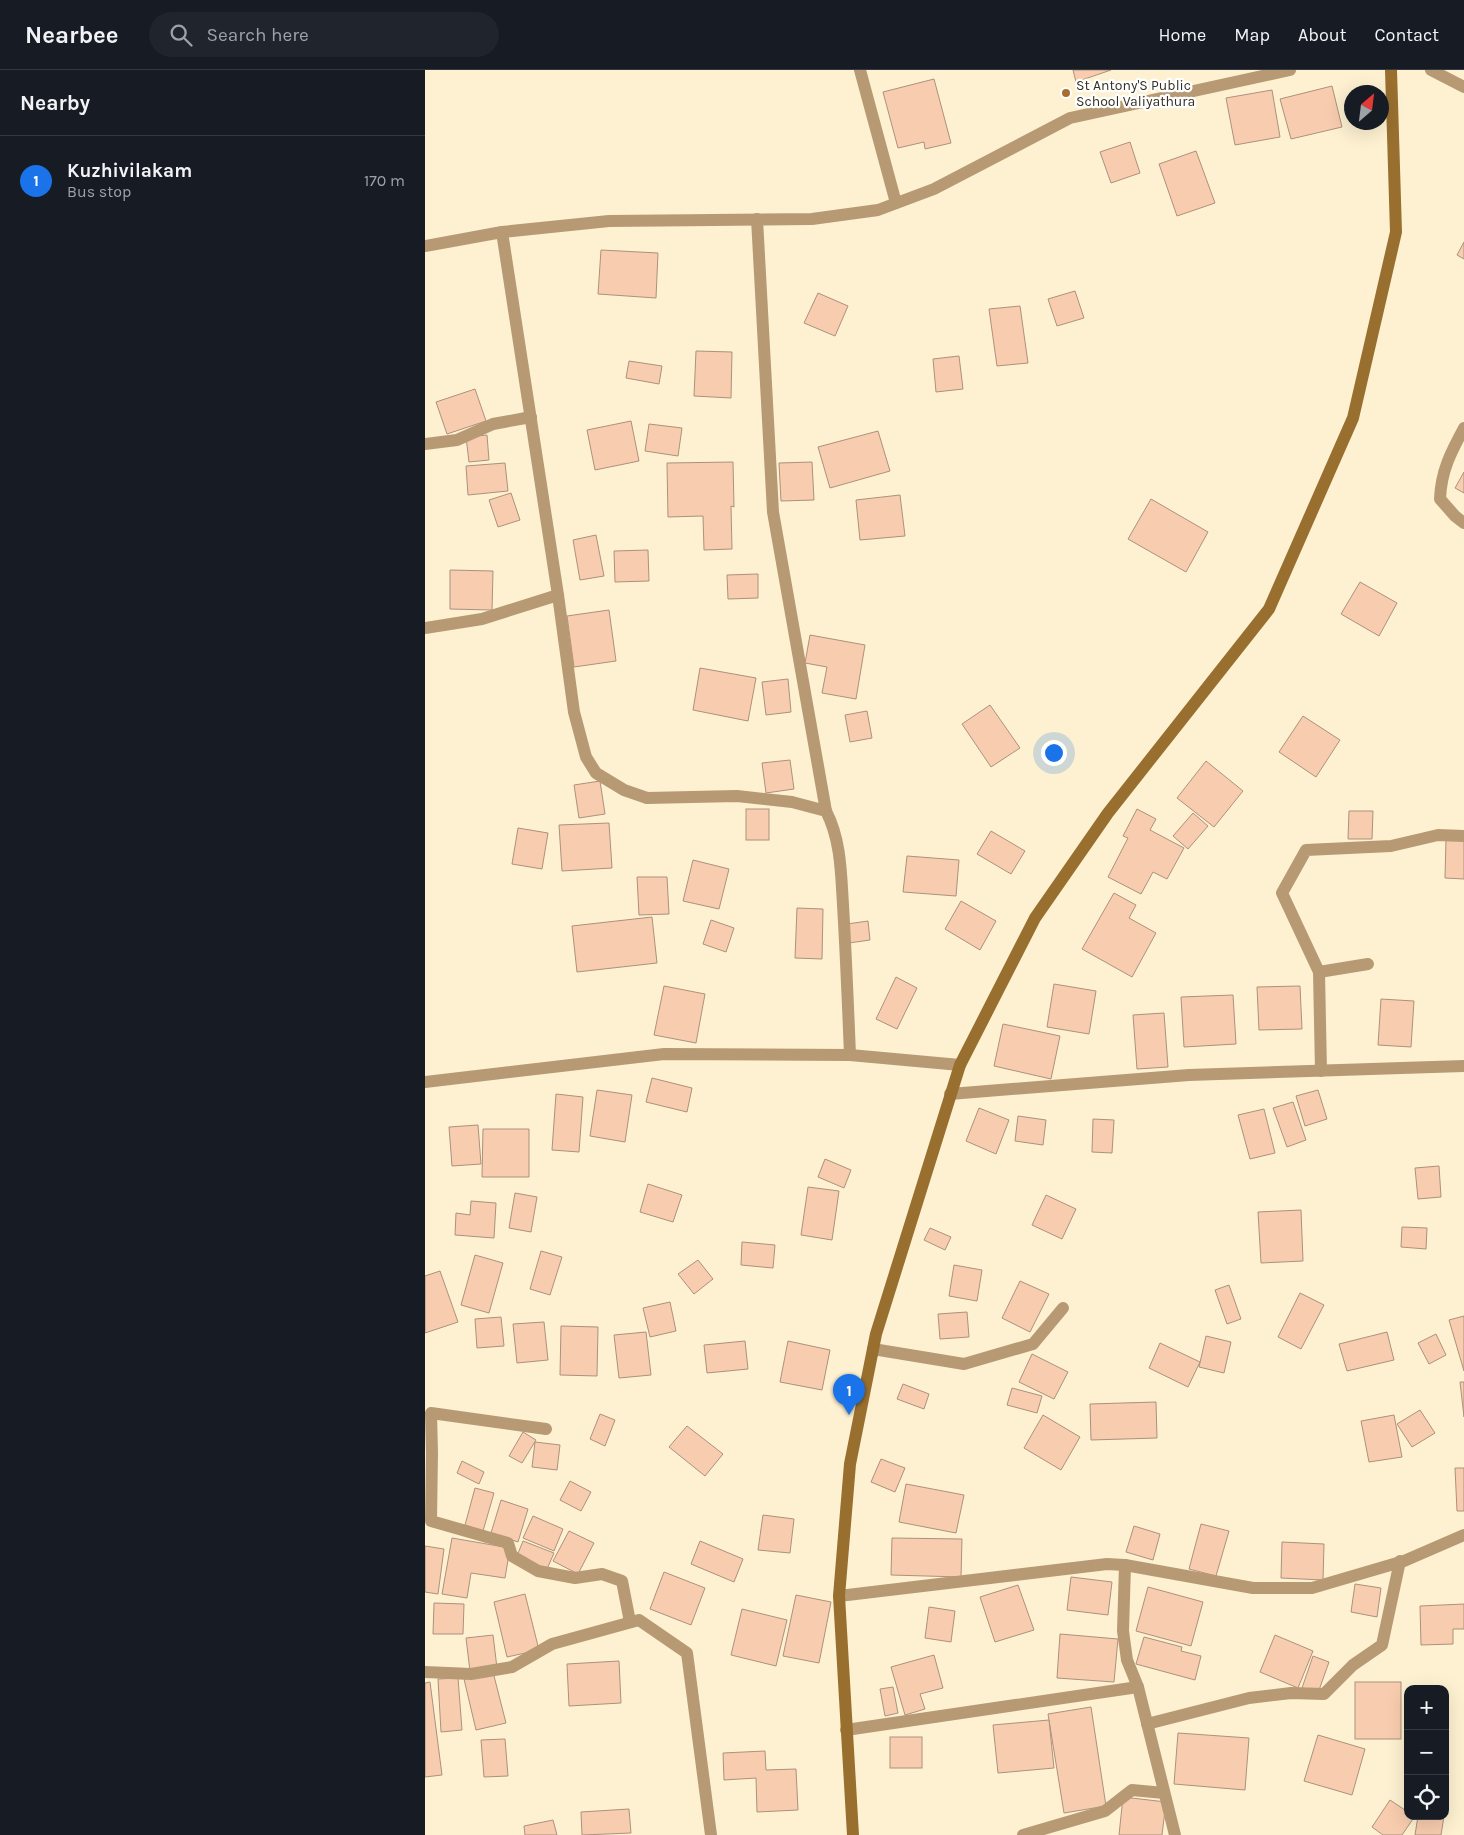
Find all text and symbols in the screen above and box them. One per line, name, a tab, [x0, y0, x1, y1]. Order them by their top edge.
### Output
search box	[149, 12, 499, 57]
text: Nearbee	[25, 21, 119, 49]
icon: search	[167, 21, 195, 49]
text: Search here	[207, 24, 309, 46]
text: Home	[1158, 24, 1206, 46]
text: Map	[1234, 24, 1270, 46]
text: About	[1298, 24, 1347, 46]
text: Contact	[1375, 24, 1439, 46]
place label: St Antony'S Public School Valiyathura	[1076, 77, 1195, 110]
north arrow	[1344, 85, 1389, 130]
marker: St Antony'S Public School Valiyathura	[1060, 87, 1072, 99]
text: Nearby	[20, 91, 90, 115]
text: Kuzhivilakam	[67, 160, 192, 182]
text: 1	[33, 171, 39, 190]
text: 170 m	[364, 171, 405, 190]
text: Bus stop	[67, 182, 131, 201]
your location	[1041, 740, 1067, 766]
pin: 1	[833, 1374, 865, 1415]
map controls	[1404, 1685, 1449, 1820]
button: +	[1404, 1685, 1449, 1730]
button: −	[1404, 1730, 1449, 1775]
button: locate	[1404, 1775, 1449, 1820]

